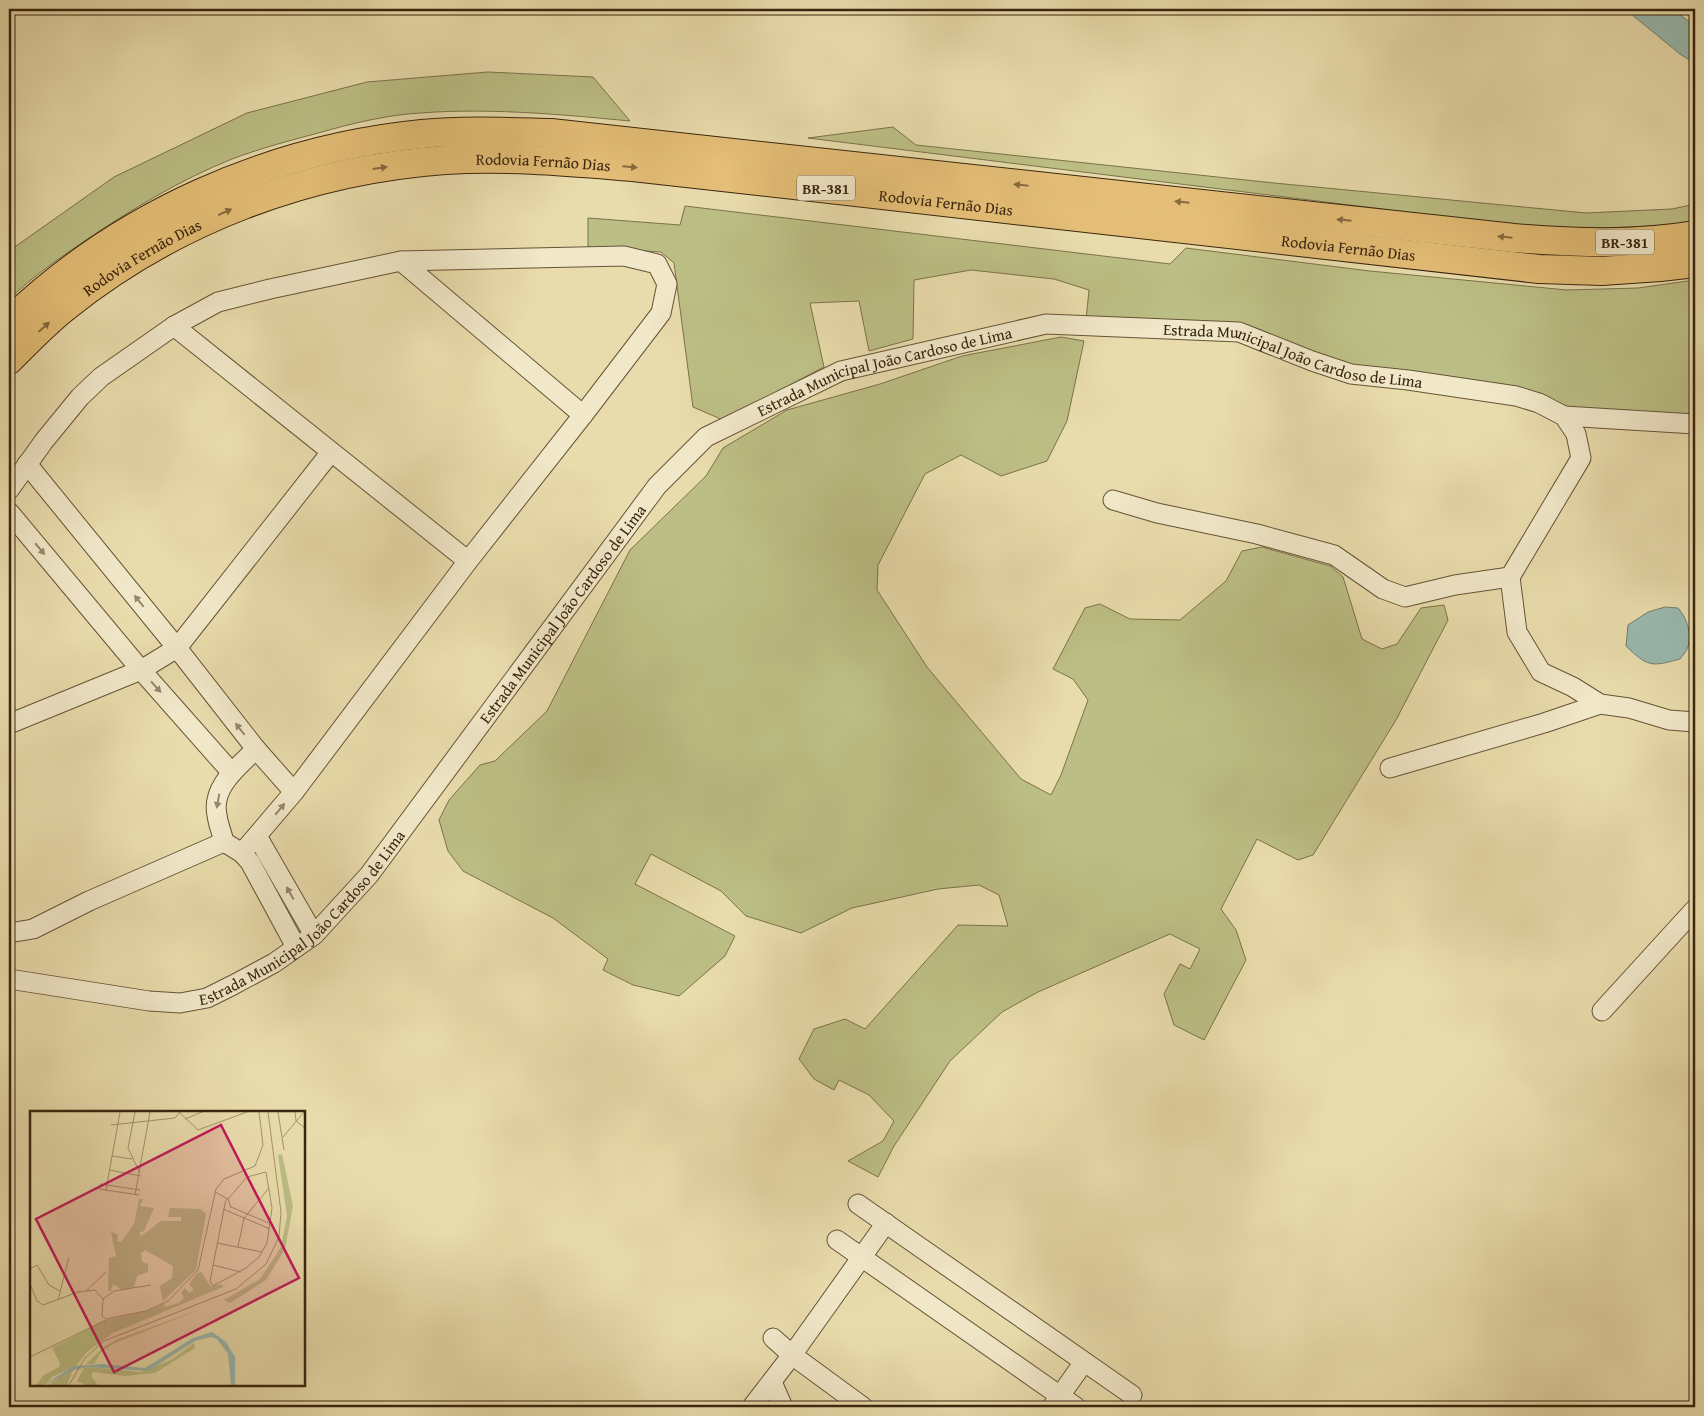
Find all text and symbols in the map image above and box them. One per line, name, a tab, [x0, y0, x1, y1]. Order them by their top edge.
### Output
street label: Rodovia Fernão Dias	[476, 147, 612, 177]
one-way arrow	[622, 163, 638, 171]
one-way arrow	[373, 164, 389, 172]
road number: BR-381	[797, 176, 855, 200]
one-way arrow	[1012, 181, 1028, 189]
street label: Rodovia Fernão Dias	[878, 183, 1014, 222]
one-way arrow	[1174, 198, 1190, 206]
one-way arrow	[218, 208, 232, 216]
street label: Rodovia Fernão Dias	[77, 212, 205, 302]
one-way arrow	[1335, 216, 1351, 224]
street label: Rodovia Fernão Dias	[1280, 228, 1417, 267]
road number: BR-381	[1596, 230, 1654, 254]
one-way arrow	[1497, 233, 1513, 241]
street label: Estrada Municipal João Cardoso de Lima	[1163, 317, 1425, 394]
street label: Estrada Municipal João Cardoso de Lima	[753, 320, 1015, 422]
one-way arrow	[37, 321, 50, 332]
street label: Estrada Municipal João Cardoso de Lima	[473, 499, 652, 728]
one-way arrow	[34, 543, 45, 555]
one-way arrow	[133, 595, 144, 608]
one-way arrow	[150, 680, 161, 693]
one-way arrow	[234, 723, 245, 736]
one-way arrow	[214, 794, 222, 809]
one-way arrow	[274, 803, 285, 816]
street label: Estrada Municipal João Cardoso de Lima	[197, 824, 411, 1011]
one-way arrow	[285, 886, 294, 899]
inset map	[30, 1111, 305, 1386]

